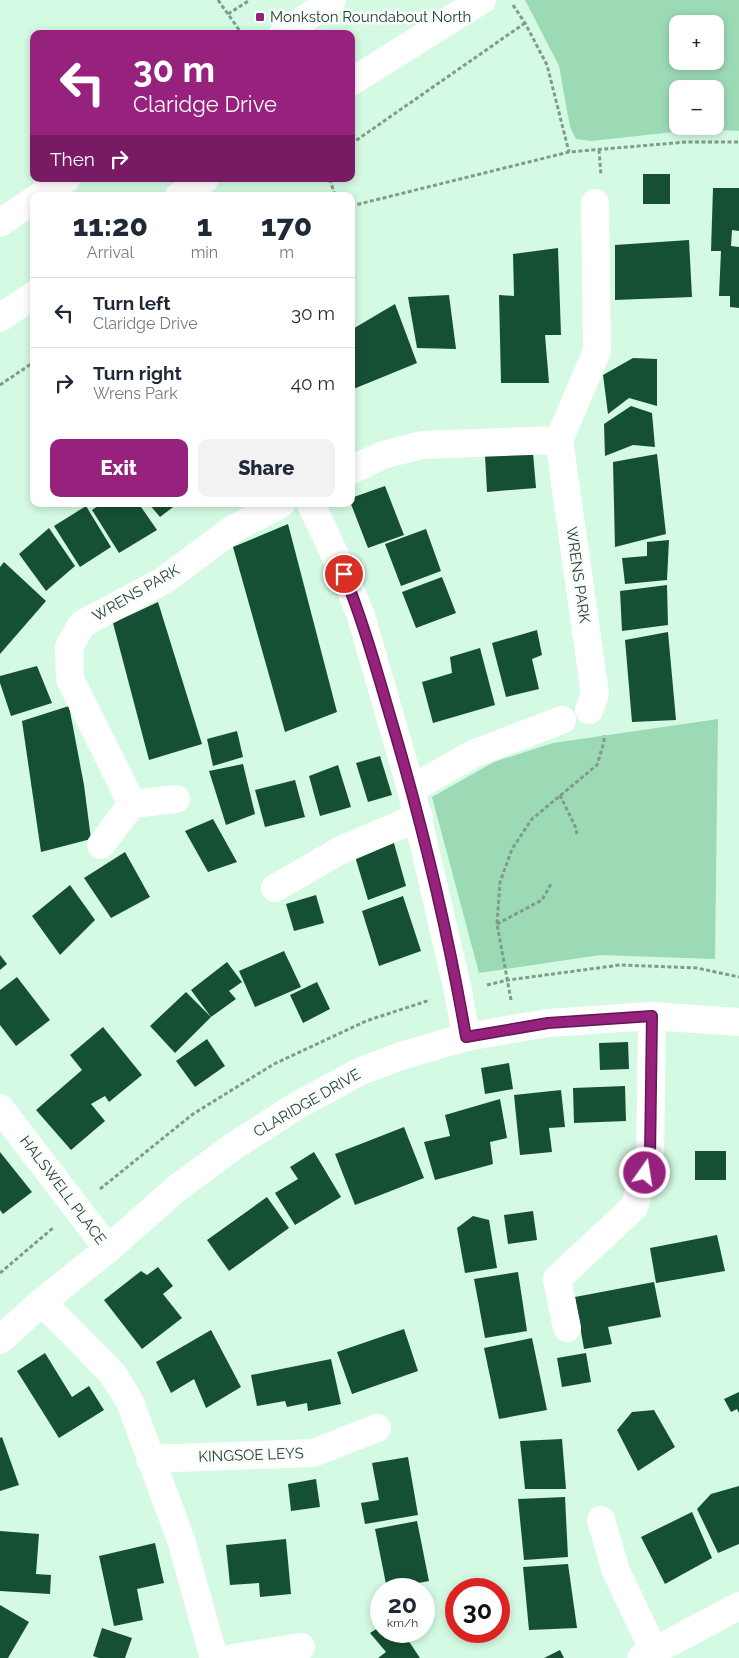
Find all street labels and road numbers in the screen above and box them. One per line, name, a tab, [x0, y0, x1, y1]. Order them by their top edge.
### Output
street label: WRENS PARK	[562, 526, 594, 625]
street label: WRENS PARK	[89, 561, 183, 625]
street label: CLARIDGE DRIVE	[250, 1065, 364, 1141]
street label: HALSWELL PLACE	[16, 1132, 110, 1248]
street label: KINGSOE LEYS	[198, 1444, 304, 1466]

